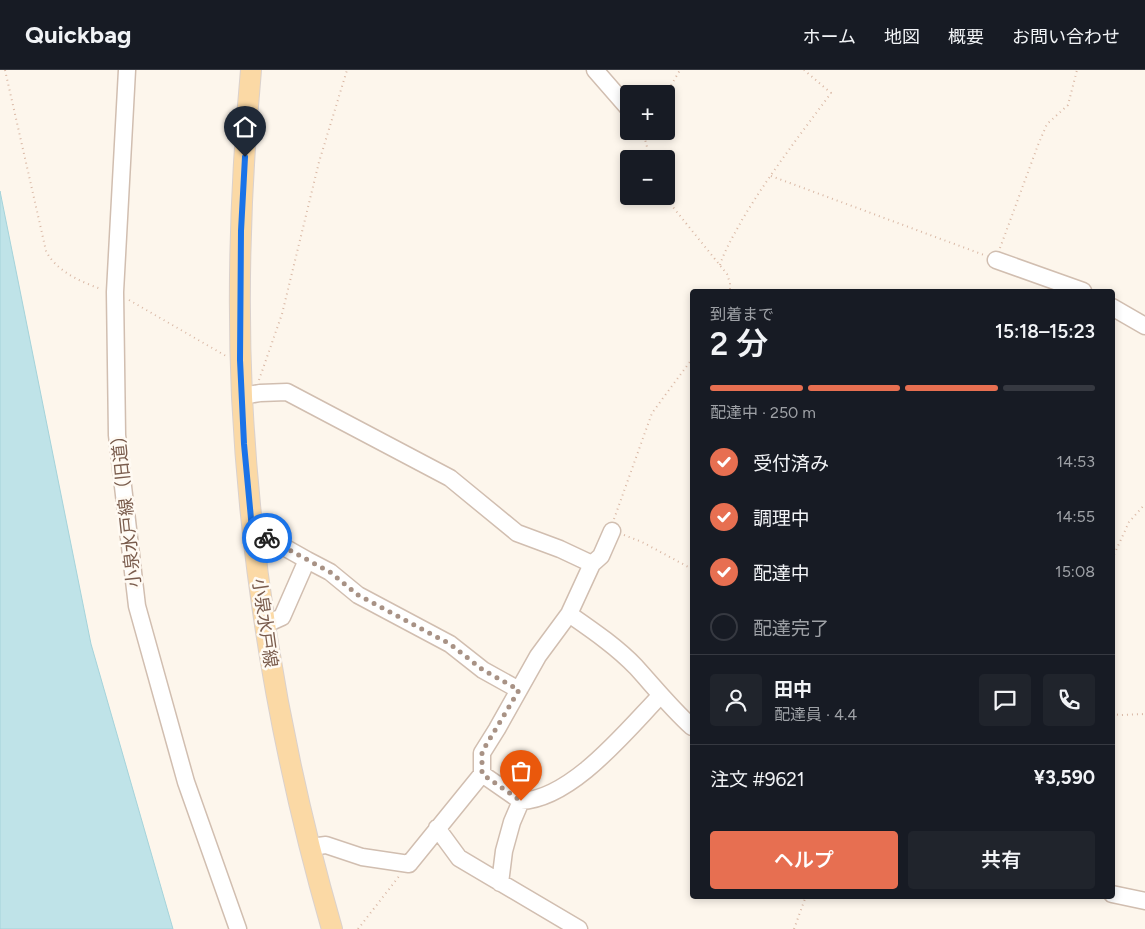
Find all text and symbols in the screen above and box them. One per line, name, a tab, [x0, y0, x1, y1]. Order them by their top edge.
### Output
text: Quickbag	[25, 20, 131, 49]
text: ホーム	[803, 26, 856, 48]
text: 地図	[884, 26, 920, 48]
text: 概要	[948, 26, 984, 48]
text: お問い合わせ	[1012, 26, 1120, 48]
map controls	[620, 85, 675, 205]
button: +	[620, 85, 675, 140]
pin	[224, 106, 266, 157]
icon: home	[231, 113, 259, 141]
button: −	[620, 150, 675, 205]
text: 到着まで	[710, 305, 774, 324]
text: 15:18–15:23	[995, 320, 1095, 343]
text: 2 分	[710, 325, 768, 363]
text: 配達中 · 250 m	[710, 403, 816, 422]
street label: 小泉水戸線（旧道）	[107, 425, 145, 589]
icon: check	[710, 448, 738, 476]
text: 受付済み	[753, 452, 829, 475]
text: 14:53	[1057, 452, 1095, 471]
icon: check	[710, 503, 738, 531]
text: 調理中	[753, 507, 810, 530]
text: 14:55	[1056, 507, 1095, 526]
courier	[242, 513, 292, 563]
icon: bike	[253, 524, 281, 552]
icon: check	[710, 558, 738, 586]
text: 配達中	[753, 562, 810, 585]
text: 15:08	[1055, 562, 1095, 581]
street label: 小泉水戸線	[248, 577, 282, 669]
text: 配達完了	[753, 617, 829, 640]
button: person	[710, 674, 762, 726]
button: chat	[979, 674, 1031, 726]
button: phone	[1043, 674, 1095, 726]
text: 田中	[774, 678, 812, 701]
text: 配達員 · 4.4	[774, 705, 857, 724]
pin	[500, 750, 542, 801]
icon: bag	[507, 757, 535, 785]
text: ¥3,590	[1034, 766, 1095, 789]
text: 注文 #9621	[710, 768, 805, 791]
button: ヘルプ	[710, 831, 898, 889]
button: 共有	[908, 831, 1095, 889]

